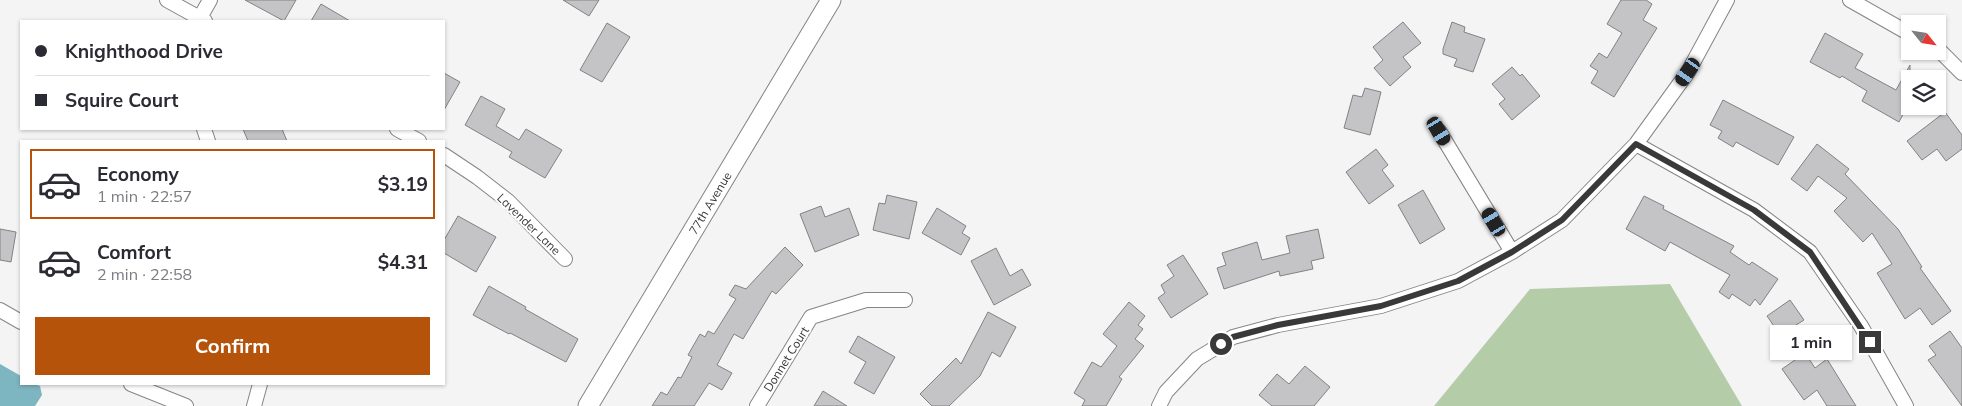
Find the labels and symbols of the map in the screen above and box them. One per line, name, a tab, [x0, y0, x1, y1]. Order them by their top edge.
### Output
north arrow	[1901, 15, 1946, 60]
car	[1673, 55, 1702, 89]
car	[1424, 114, 1453, 148]
street label: 77th Avenue	[685, 169, 735, 237]
street label: Lavender Lane	[494, 190, 564, 258]
car	[1479, 205, 1508, 239]
street label: Donnet Court	[760, 324, 812, 394]
callout: 1 min	[1770, 324, 1852, 360]
route end	[1859, 331, 1881, 353]
route start	[1210, 333, 1232, 355]

